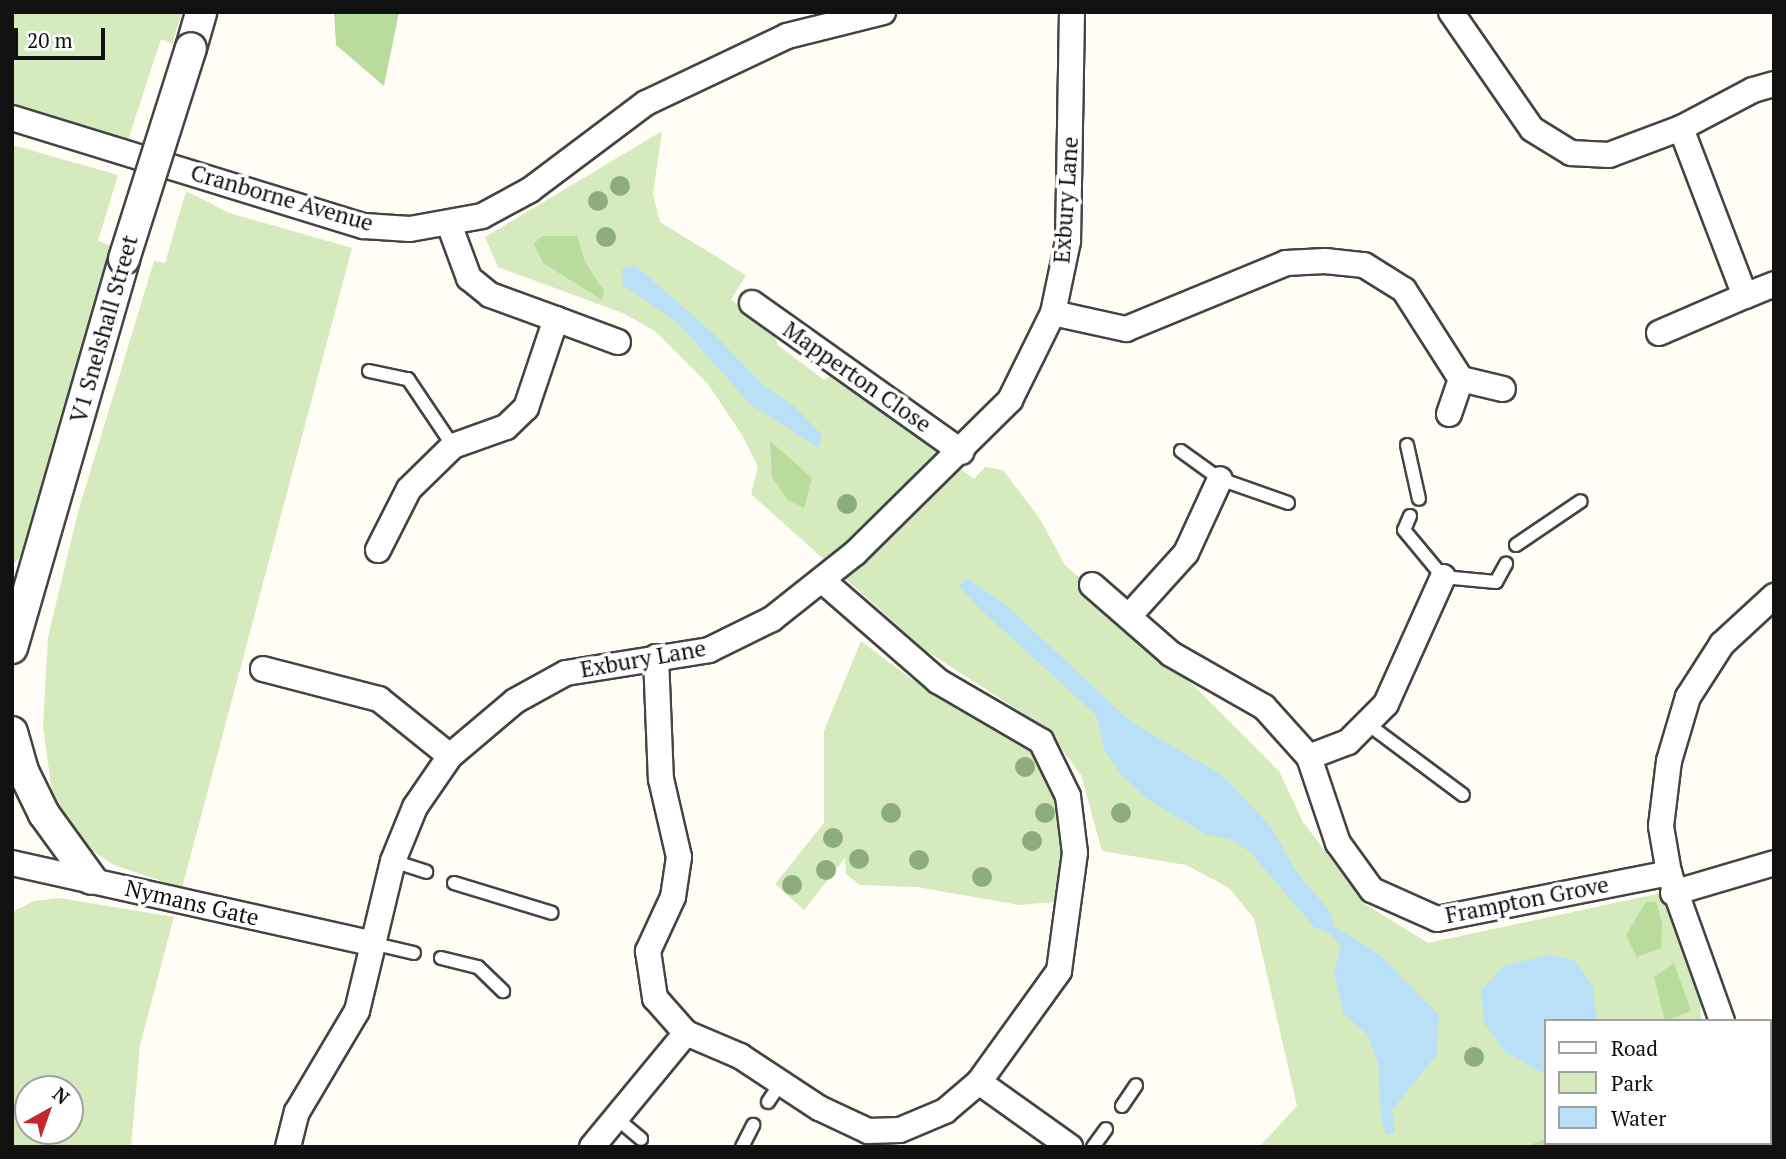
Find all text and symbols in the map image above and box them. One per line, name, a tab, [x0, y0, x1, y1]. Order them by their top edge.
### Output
scale bar	[18, 14, 108, 58]
text: 20 m	[27, 26, 73, 54]
street label: Exbury Lane	[1048, 136, 1084, 264]
street label: Cranborne Avenue	[187, 159, 377, 237]
street label: V1 Snelshall Street	[64, 232, 144, 426]
street label: Mapperton Close	[778, 316, 936, 438]
street label: Exbury Lane	[578, 634, 708, 684]
street label: Frampton Grove	[1443, 871, 1611, 929]
street label: Nymans Gate	[122, 874, 262, 932]
legend	[1544, 1019, 1772, 1145]
text: Road	[1611, 1034, 1658, 1062]
text: Park	[1611, 1069, 1653, 1097]
north arrow	[14, 1075, 84, 1145]
text: N	[48, 1081, 75, 1109]
text: Water	[1611, 1104, 1666, 1132]

